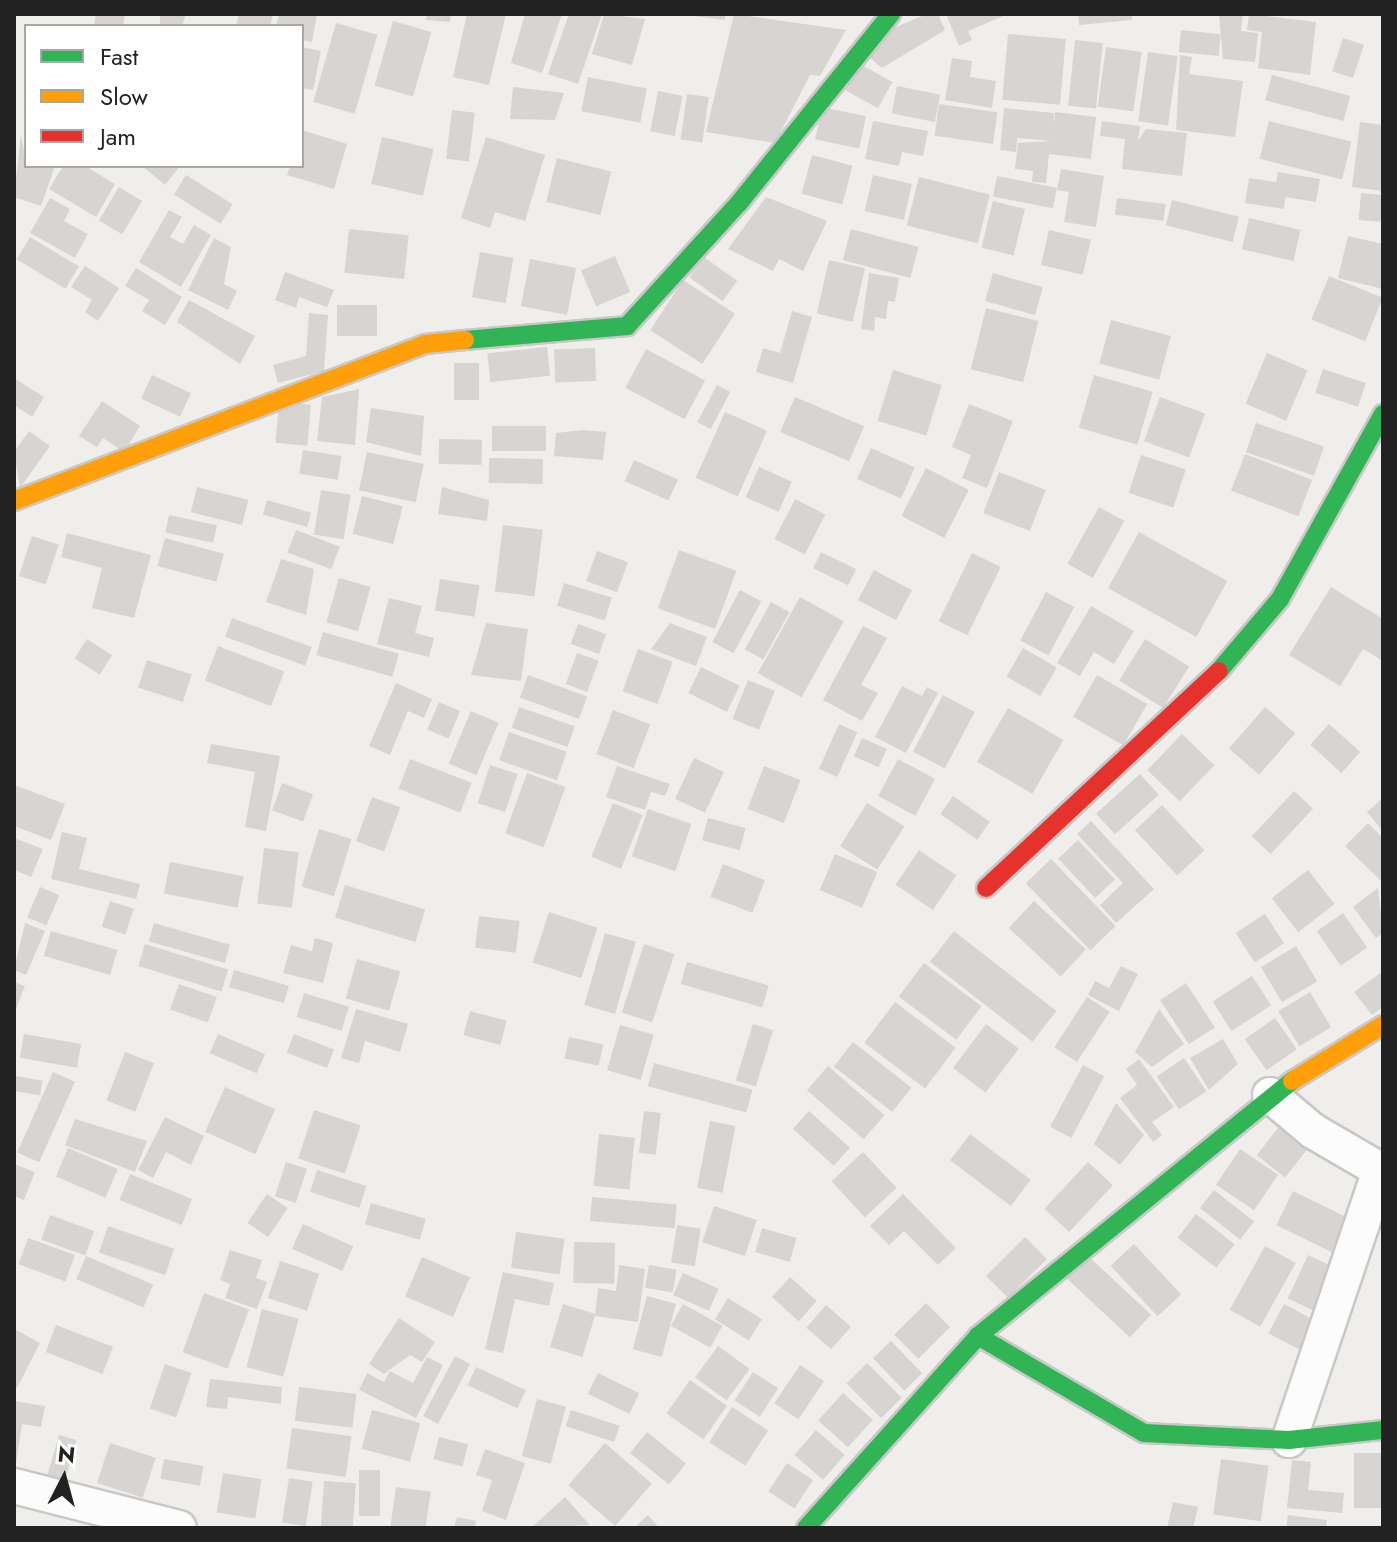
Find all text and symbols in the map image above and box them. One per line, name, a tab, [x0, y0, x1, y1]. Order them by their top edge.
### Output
legend	[24, 24, 304, 168]
text: Fast	[100, 39, 138, 74]
text: Slow	[100, 79, 148, 114]
text: Jam	[100, 119, 136, 154]
text: N	[56, 1437, 77, 1471]
north arrow	[24, 1438, 104, 1518]

